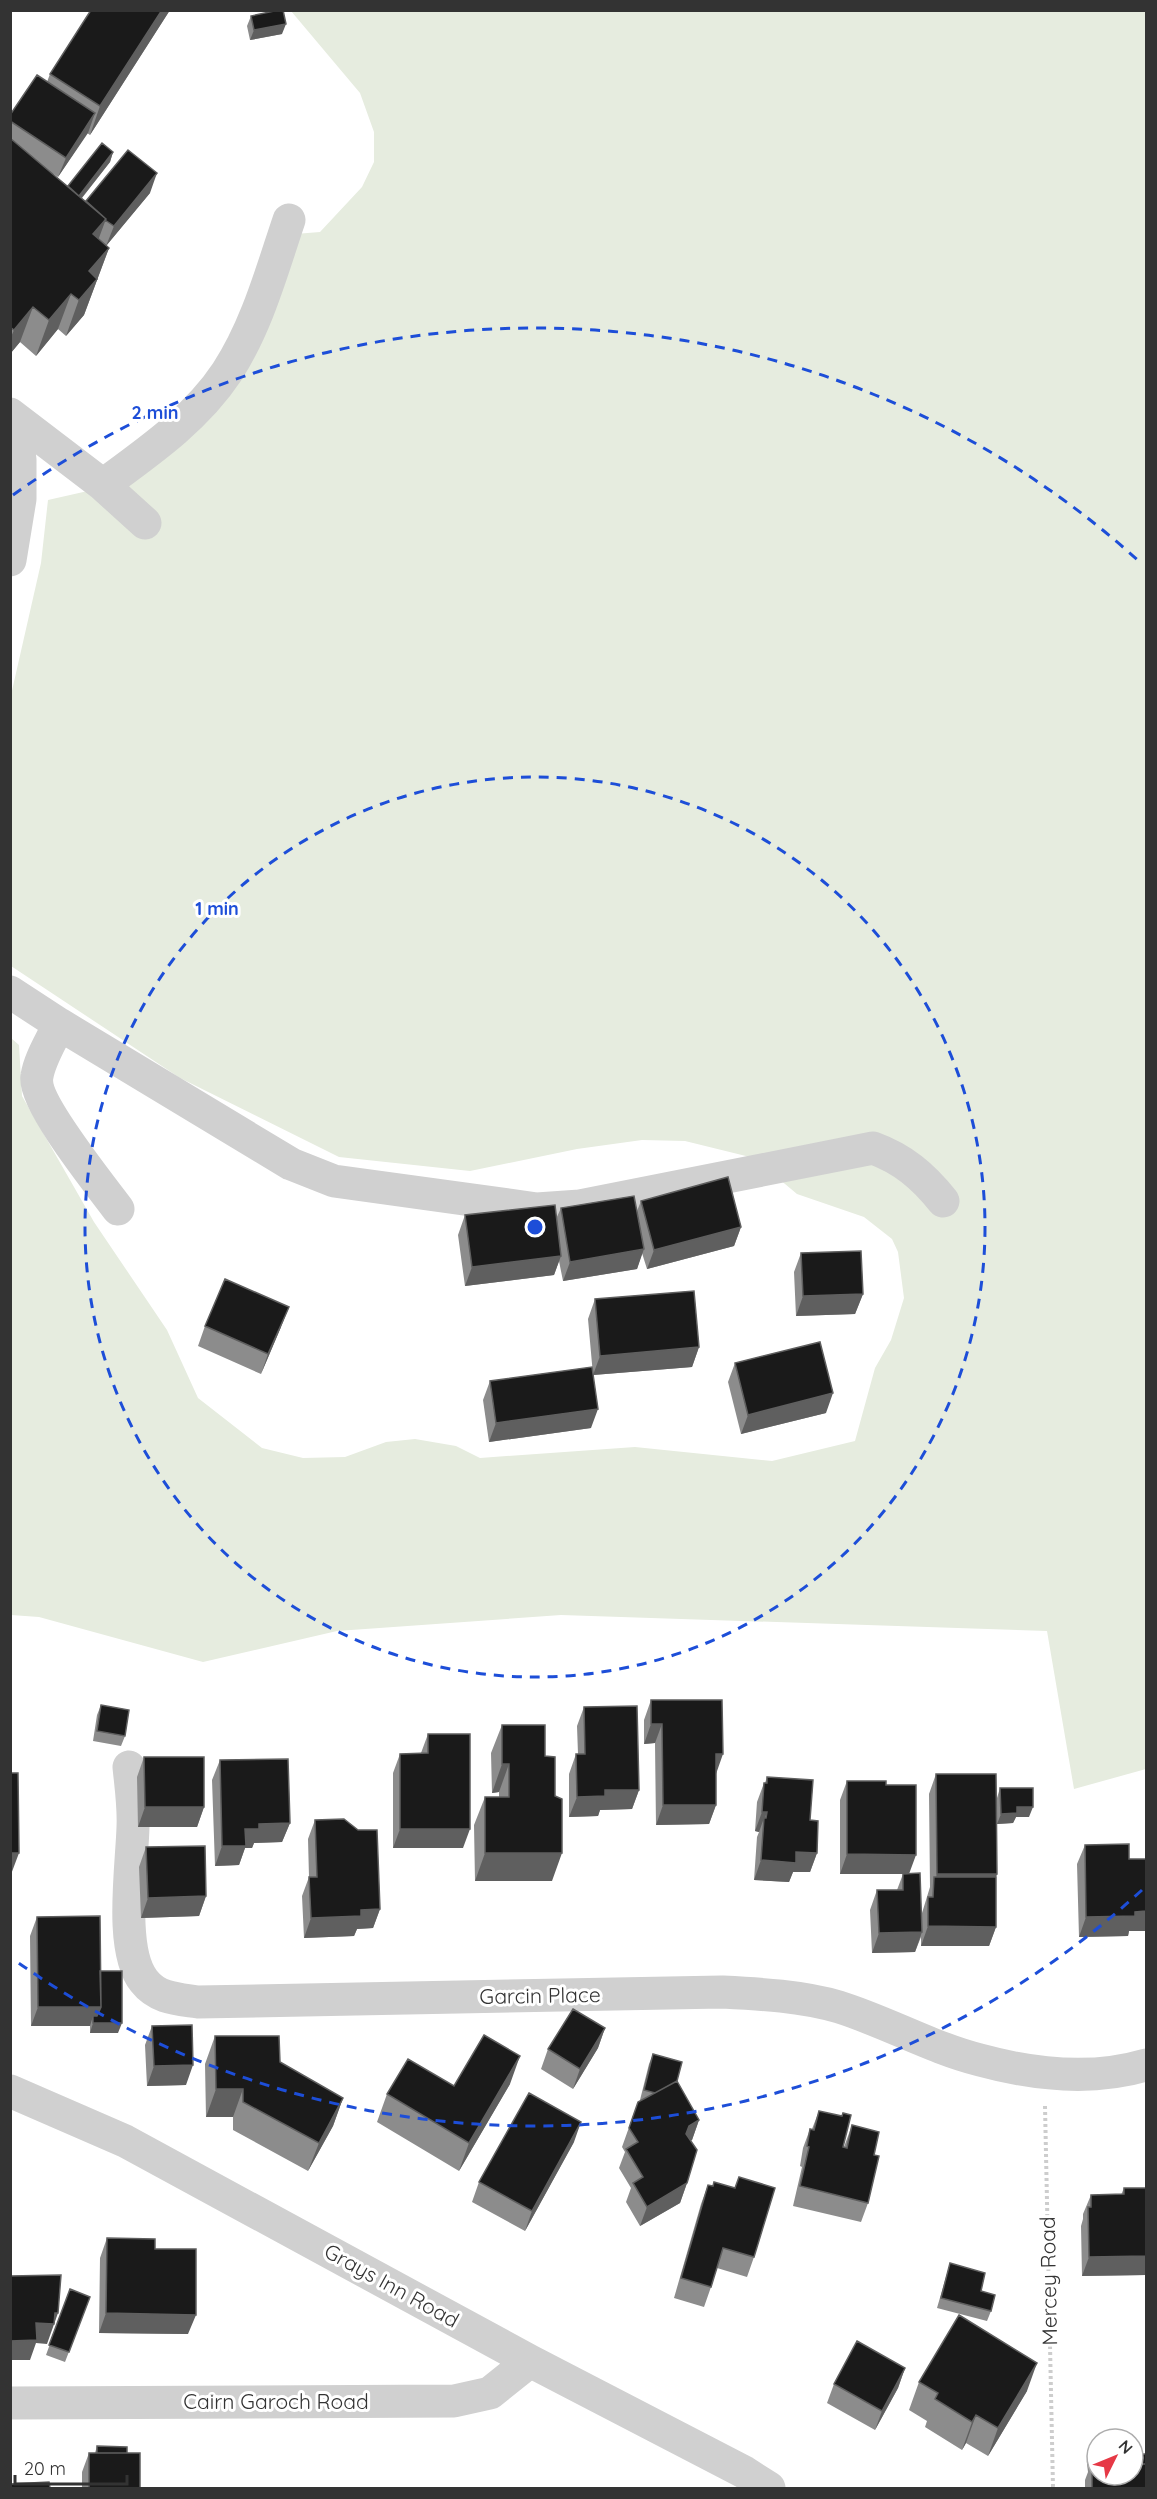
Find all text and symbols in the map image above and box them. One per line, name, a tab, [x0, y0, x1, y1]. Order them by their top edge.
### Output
text: 2 min	[132, 401, 178, 424]
text: 1 min	[195, 897, 239, 920]
centre of rings	[525, 1217, 545, 1237]
street label: Garcin Place	[479, 1981, 601, 2009]
street label: Mercey Road	[1034, 2216, 1062, 2346]
street label: Grays Inn Road	[320, 2237, 464, 2333]
street label: Cairn Garoch Road	[183, 2388, 369, 2414]
north arrow	[1085, 2427, 1145, 2487]
text: N	[1115, 2436, 1137, 2458]
scale bar	[15, 2448, 128, 2486]
text: 20 m	[24, 2457, 66, 2480]

